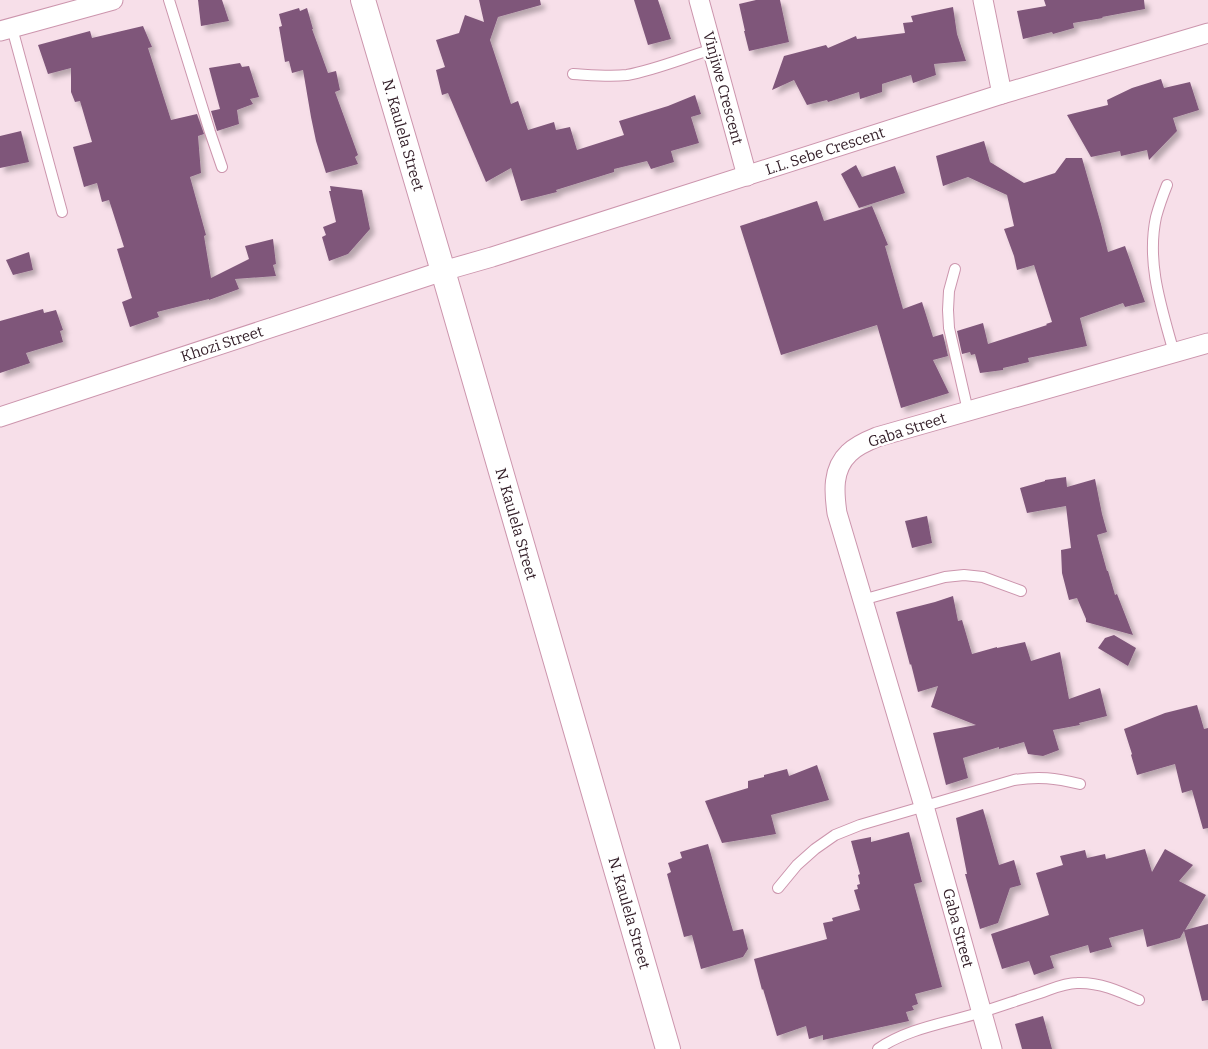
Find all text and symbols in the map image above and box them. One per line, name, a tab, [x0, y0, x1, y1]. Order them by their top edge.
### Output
street label: Vinjiwe Crescent	[699, 29, 747, 147]
street label: N. Kaulela Street	[378, 77, 428, 194]
street label: L.L. Sebe Crescent	[763, 123, 887, 179]
street label: Khozi Street	[178, 322, 266, 366]
street label: Gaba Street	[866, 409, 949, 451]
street label: N. Kaulela Street	[491, 466, 541, 583]
street label: N. Kaulela Street	[604, 855, 654, 972]
street label: Gaba Street	[939, 886, 977, 970]

